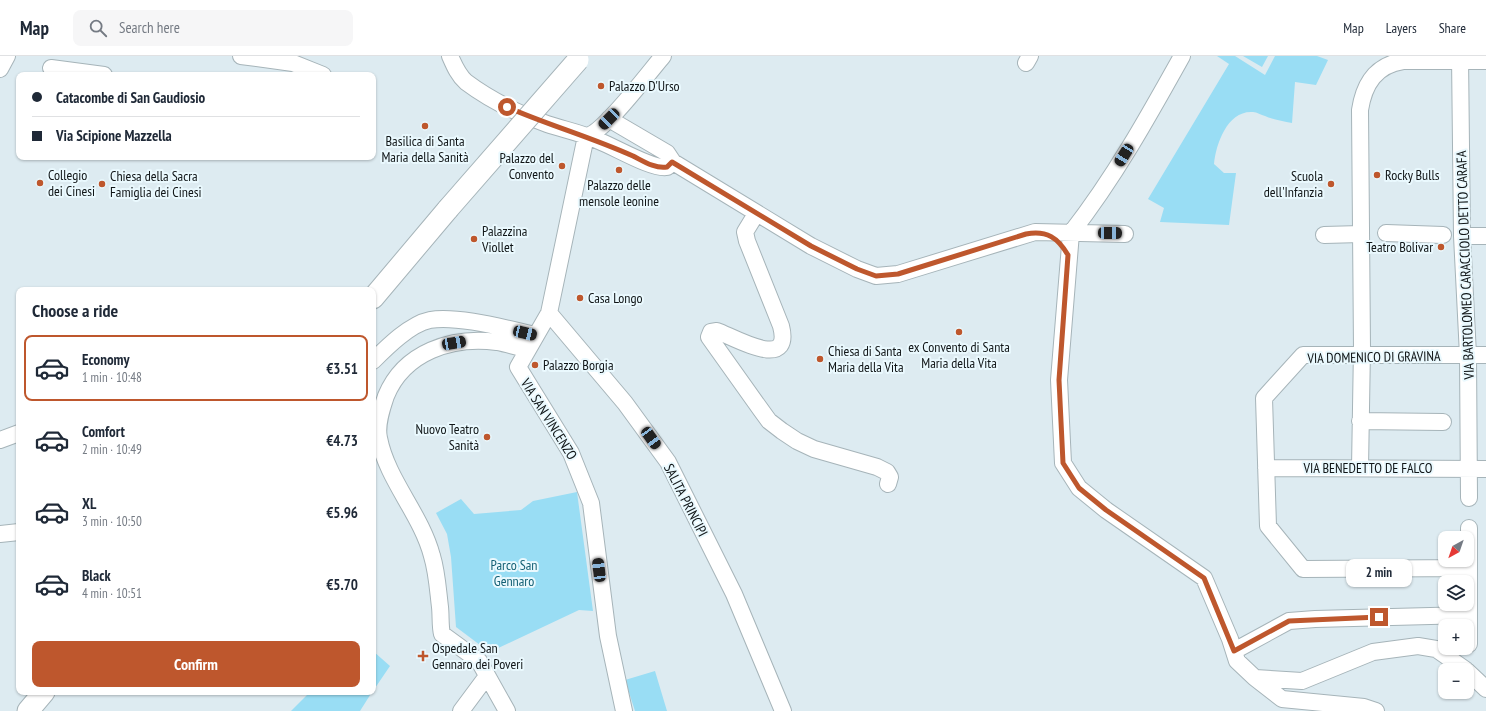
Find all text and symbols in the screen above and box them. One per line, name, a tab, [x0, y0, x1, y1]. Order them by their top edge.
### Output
search box	[73, 10, 353, 46]
text: Map	[20, 16, 49, 40]
icon: search	[87, 17, 109, 39]
text: Search here	[119, 18, 180, 37]
text: Map	[1343, 19, 1364, 37]
text: Layers	[1386, 19, 1417, 37]
text: Share	[1439, 19, 1466, 37]
place label: Palazzo D'Urso	[609, 77, 680, 95]
marker: Palazzo D'Urso	[596, 81, 606, 91]
text: Catacombe di San Gaudiosio	[56, 88, 205, 107]
route start	[498, 98, 516, 116]
car	[596, 106, 622, 132]
marker: Basilica di Santa Maria della Sanità	[420, 121, 430, 131]
text: Via Scipione Mazzella	[56, 126, 172, 145]
place label: Basilica di Santa Maria della Sanità	[381, 132, 469, 166]
car	[1113, 142, 1135, 168]
place label: Palazzo del Convento	[500, 149, 555, 183]
street label: VIA BARTOLOMEO CARACCIOLO DETTO CARAFA	[1452, 150, 1478, 381]
marker: Palazzo del Convento	[557, 161, 567, 171]
marker: Palazzo delle mensole leonine	[614, 165, 624, 175]
place label: Collegio dei Cinesi	[48, 166, 95, 200]
place label: Rocky Bulls	[1385, 166, 1440, 184]
place label: Chiesa della Sacra Famiglia dei Cinesi	[110, 167, 201, 201]
place label: Scuola dell'Infanzia	[1264, 167, 1323, 201]
marker: Rocky Bulls	[1372, 170, 1382, 180]
place label: Palazzo delle mensole leonine	[579, 176, 659, 210]
marker: Collegio dei Cinesi	[35, 178, 45, 188]
marker: Chiesa della Sacra Famiglia dei Cinesi	[97, 179, 107, 189]
marker: Scuola dell'Infanzia	[1326, 179, 1336, 189]
place label: Palazzina Viollet	[481, 222, 527, 256]
car	[1098, 227, 1122, 239]
marker: Palazzina Viollet	[469, 234, 479, 244]
place label: Teatro Bolivar	[1366, 238, 1433, 256]
marker: Teatro Bolivar	[1436, 242, 1446, 252]
place label: Casa Longo	[588, 289, 643, 307]
marker: Casa Longo	[575, 293, 585, 303]
text: Choose a ride	[32, 299, 118, 322]
car	[512, 324, 538, 342]
marker: ex Convento di Santa Maria della Vita	[954, 327, 964, 337]
car	[441, 335, 467, 351]
place label: ex Convento di Santa Maria della Vita	[908, 338, 1010, 372]
place label: Chiesa di Santa Maria della Vita	[828, 342, 904, 376]
street label: VIA DOMENICO DI GRAVINA	[1306, 347, 1441, 367]
icon: car	[34, 350, 70, 386]
text: Economy	[82, 350, 130, 369]
marker: Chiesa di Santa Maria della Vita	[815, 354, 825, 364]
place label: Palazzo Borgia	[543, 356, 614, 374]
text: €3.51	[326, 359, 358, 378]
marker: Palazzo Borgia	[530, 360, 540, 370]
text: 1 min · 10:48	[82, 369, 142, 386]
street label: VIA SAN VINCENZO	[516, 374, 581, 463]
place label: Nuovo Teatro Sanità	[415, 420, 479, 454]
icon: car	[34, 422, 70, 458]
text: Comfort	[82, 422, 125, 441]
car	[639, 425, 663, 451]
text: €4.73	[326, 431, 358, 450]
marker: Nuovo Teatro Sanità	[482, 432, 492, 442]
text: 2 min · 10:49	[82, 441, 142, 458]
street label: VIA BENEDETTO DE FALCO	[1303, 459, 1433, 477]
street label: SALITA PRINCIPI	[660, 461, 712, 539]
icon: car	[34, 494, 70, 530]
text: XL	[82, 494, 96, 513]
text: €5.96	[326, 503, 358, 522]
text: 3 min · 10:50	[82, 513, 142, 530]
north arrow	[1438, 531, 1474, 567]
map controls	[1438, 531, 1474, 699]
park label: Parco San Gennaro	[491, 556, 537, 590]
car	[592, 557, 606, 583]
callout: 2 min	[1346, 559, 1412, 587]
text: 2 min	[1366, 564, 1392, 581]
icon: car	[34, 566, 70, 602]
text: Black	[82, 566, 111, 585]
text: €5.70	[326, 575, 358, 594]
button: layers	[1438, 575, 1474, 611]
text: 4 min · 10:51	[82, 585, 142, 602]
route end	[1370, 608, 1388, 626]
button: +	[1438, 619, 1474, 655]
place label: Ospedale San Gennaro dei Poveri	[432, 639, 523, 673]
button: Confirm	[32, 641, 360, 687]
marker: Ospedale San Gennaro dei Poveri	[417, 650, 429, 662]
button: −	[1438, 663, 1474, 699]

